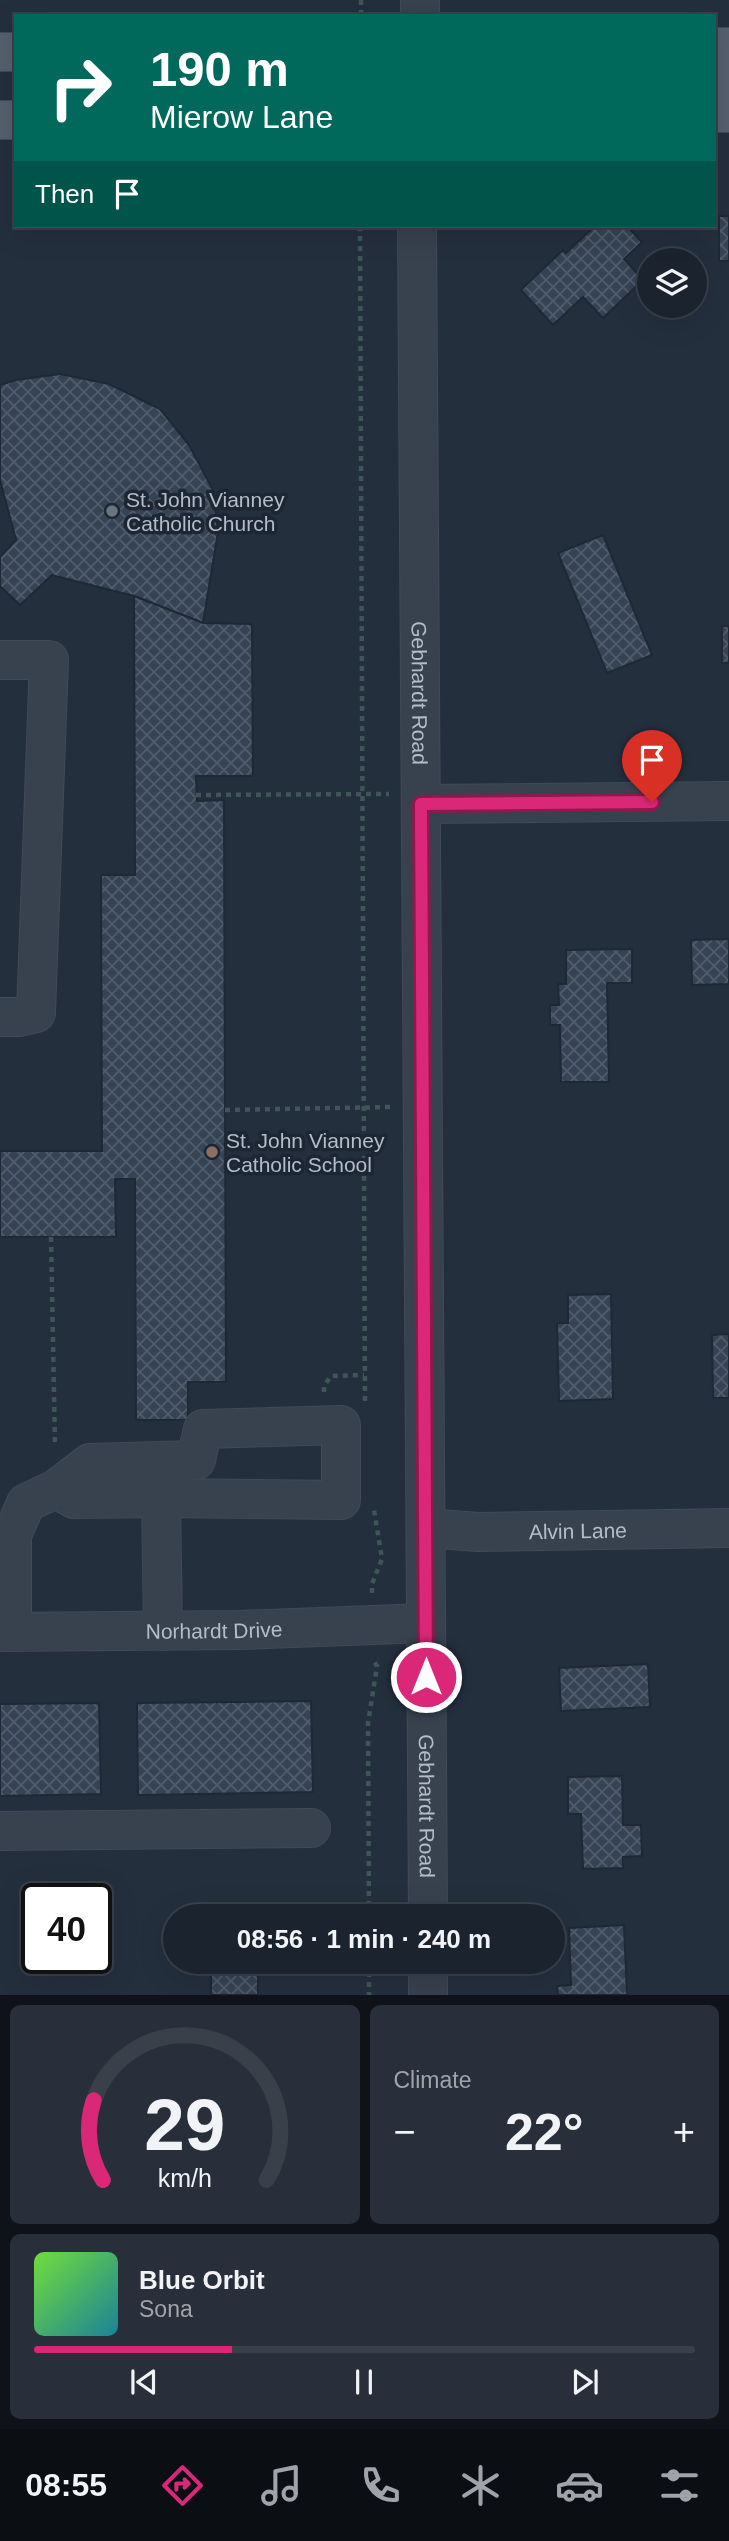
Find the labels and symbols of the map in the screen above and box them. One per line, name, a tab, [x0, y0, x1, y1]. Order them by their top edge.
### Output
place label: St. John Vianney Catholic Church	[126, 488, 285, 535]
marker: St. John Vianney Catholic Church	[104, 503, 120, 519]
street label: Gebhardt Road	[408, 621, 432, 765]
pin	[622, 730, 682, 802]
place label: St. John Vianney Catholic School	[226, 1129, 385, 1176]
marker: St. John Vianney Catholic School	[204, 1144, 220, 1160]
street label: Alvin Lane	[529, 1518, 627, 1543]
street label: Norhardt Drive	[146, 1617, 283, 1642]
position arrow	[389, 1640, 463, 1714]
street label: Gebhardt Road	[415, 1734, 439, 1878]
speed limit sign: 40	[21, 1883, 112, 1974]

